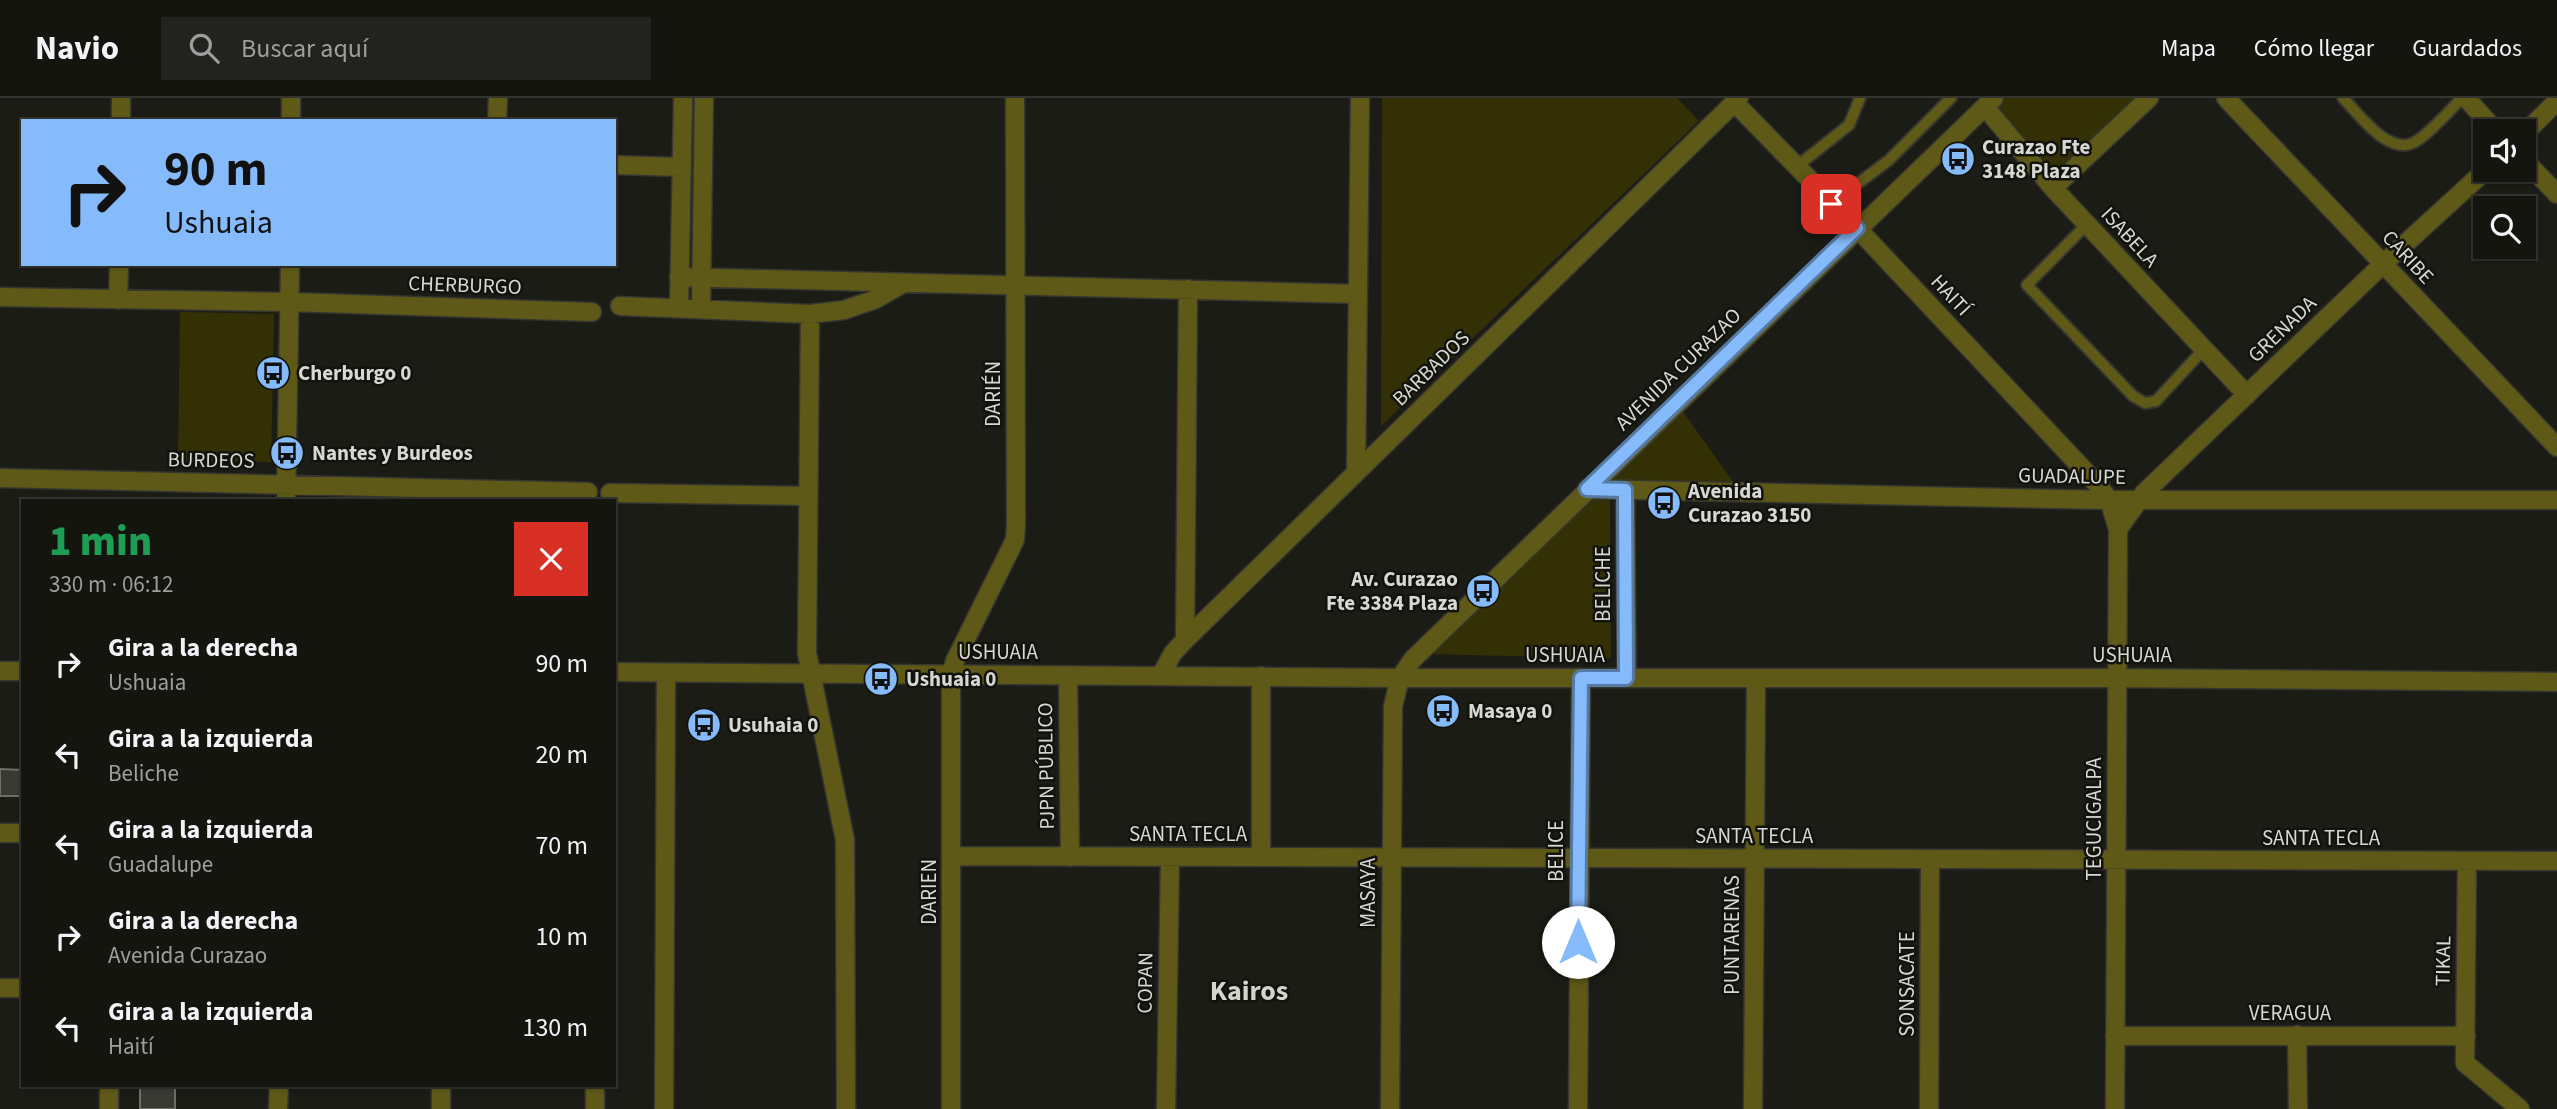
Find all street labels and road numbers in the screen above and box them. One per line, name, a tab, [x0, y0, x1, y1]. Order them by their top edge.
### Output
street label: ISABELA	[2094, 200, 2166, 274]
street label: CARIBE	[2375, 223, 2441, 291]
street label: HAITÍ	[1924, 267, 1979, 324]
street label: CHERBURGO	[408, 268, 522, 302]
street label: GRENADA	[2241, 288, 2323, 369]
street label: AVENIDA CURAZAO	[1608, 301, 1748, 437]
street label: BARBADOS	[1386, 323, 1476, 413]
street label: DARIÉN	[978, 361, 1008, 427]
street label: BURDEOS	[167, 444, 255, 476]
street label: GUADALUPE	[2018, 460, 2126, 492]
street label: BELICHE	[1588, 546, 1618, 622]
street label: USHUAIA	[958, 637, 1038, 667]
street label: USHUAIA	[1525, 640, 1605, 670]
street label: USHUAIA	[2092, 640, 2172, 670]
street label: PJPN PÚBLICO	[1030, 702, 1062, 830]
street label: TEGUCIGALPA	[2079, 757, 2109, 881]
street label: SANTA TECLA	[1129, 819, 1248, 849]
street label: BELICE	[1541, 820, 1571, 882]
street label: SANTA TECLA	[1695, 821, 1814, 851]
street label: SANTA TECLA	[2262, 823, 2381, 853]
street label: MASAYA	[1353, 857, 1383, 928]
street label: DARIEN	[914, 859, 944, 925]
street label: PUNTARENAS	[1717, 875, 1747, 995]
street label: SONSACATE	[1892, 931, 1922, 1037]
street label: TIKAL	[2428, 936, 2458, 986]
street label: COPAN	[1129, 952, 1161, 1014]
street label: VERAGUA	[2249, 998, 2332, 1028]

